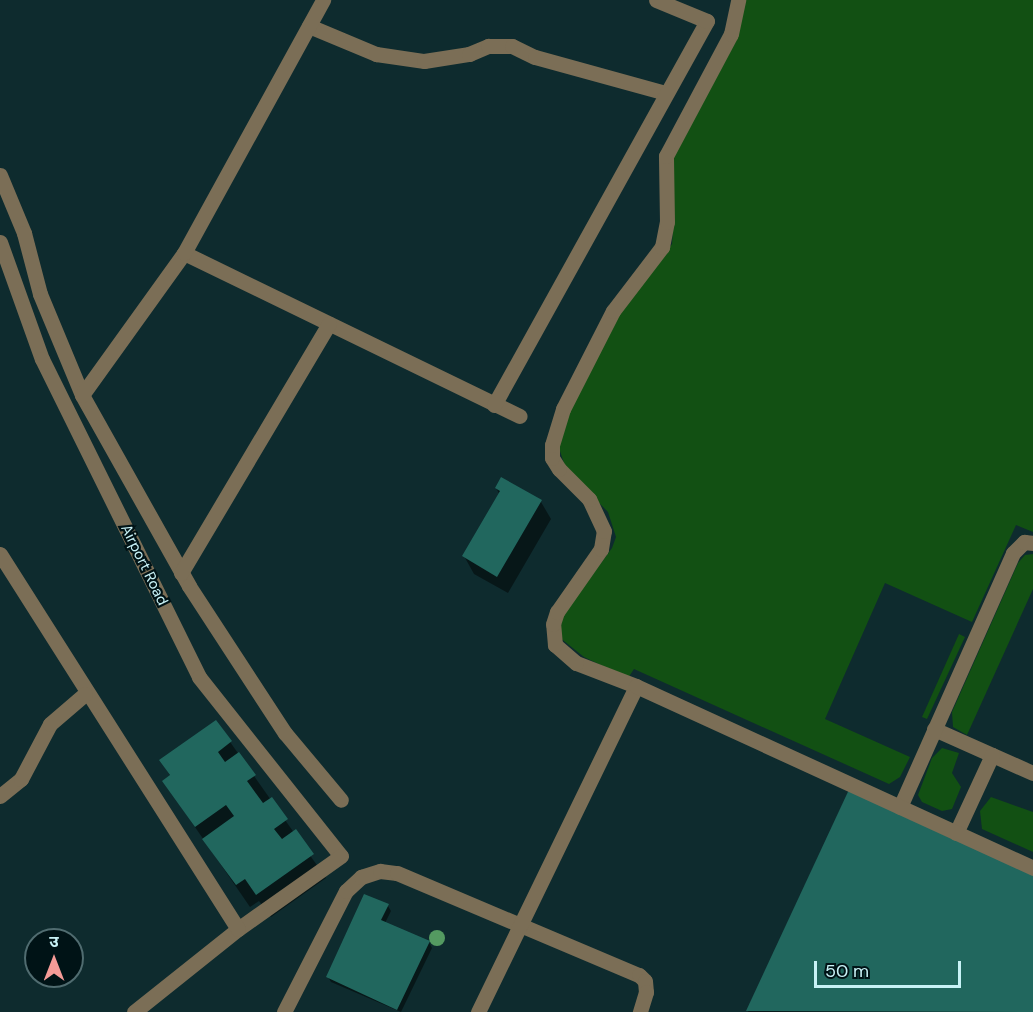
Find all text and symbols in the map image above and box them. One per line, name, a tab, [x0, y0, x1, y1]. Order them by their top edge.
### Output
street label: Airport Road	[117, 522, 171, 608]
north arrow	[24, 928, 84, 988]
text: उ	[49, 931, 59, 952]
scale bar	[817, 949, 964, 987]
text: 50 m	[825, 959, 869, 983]

